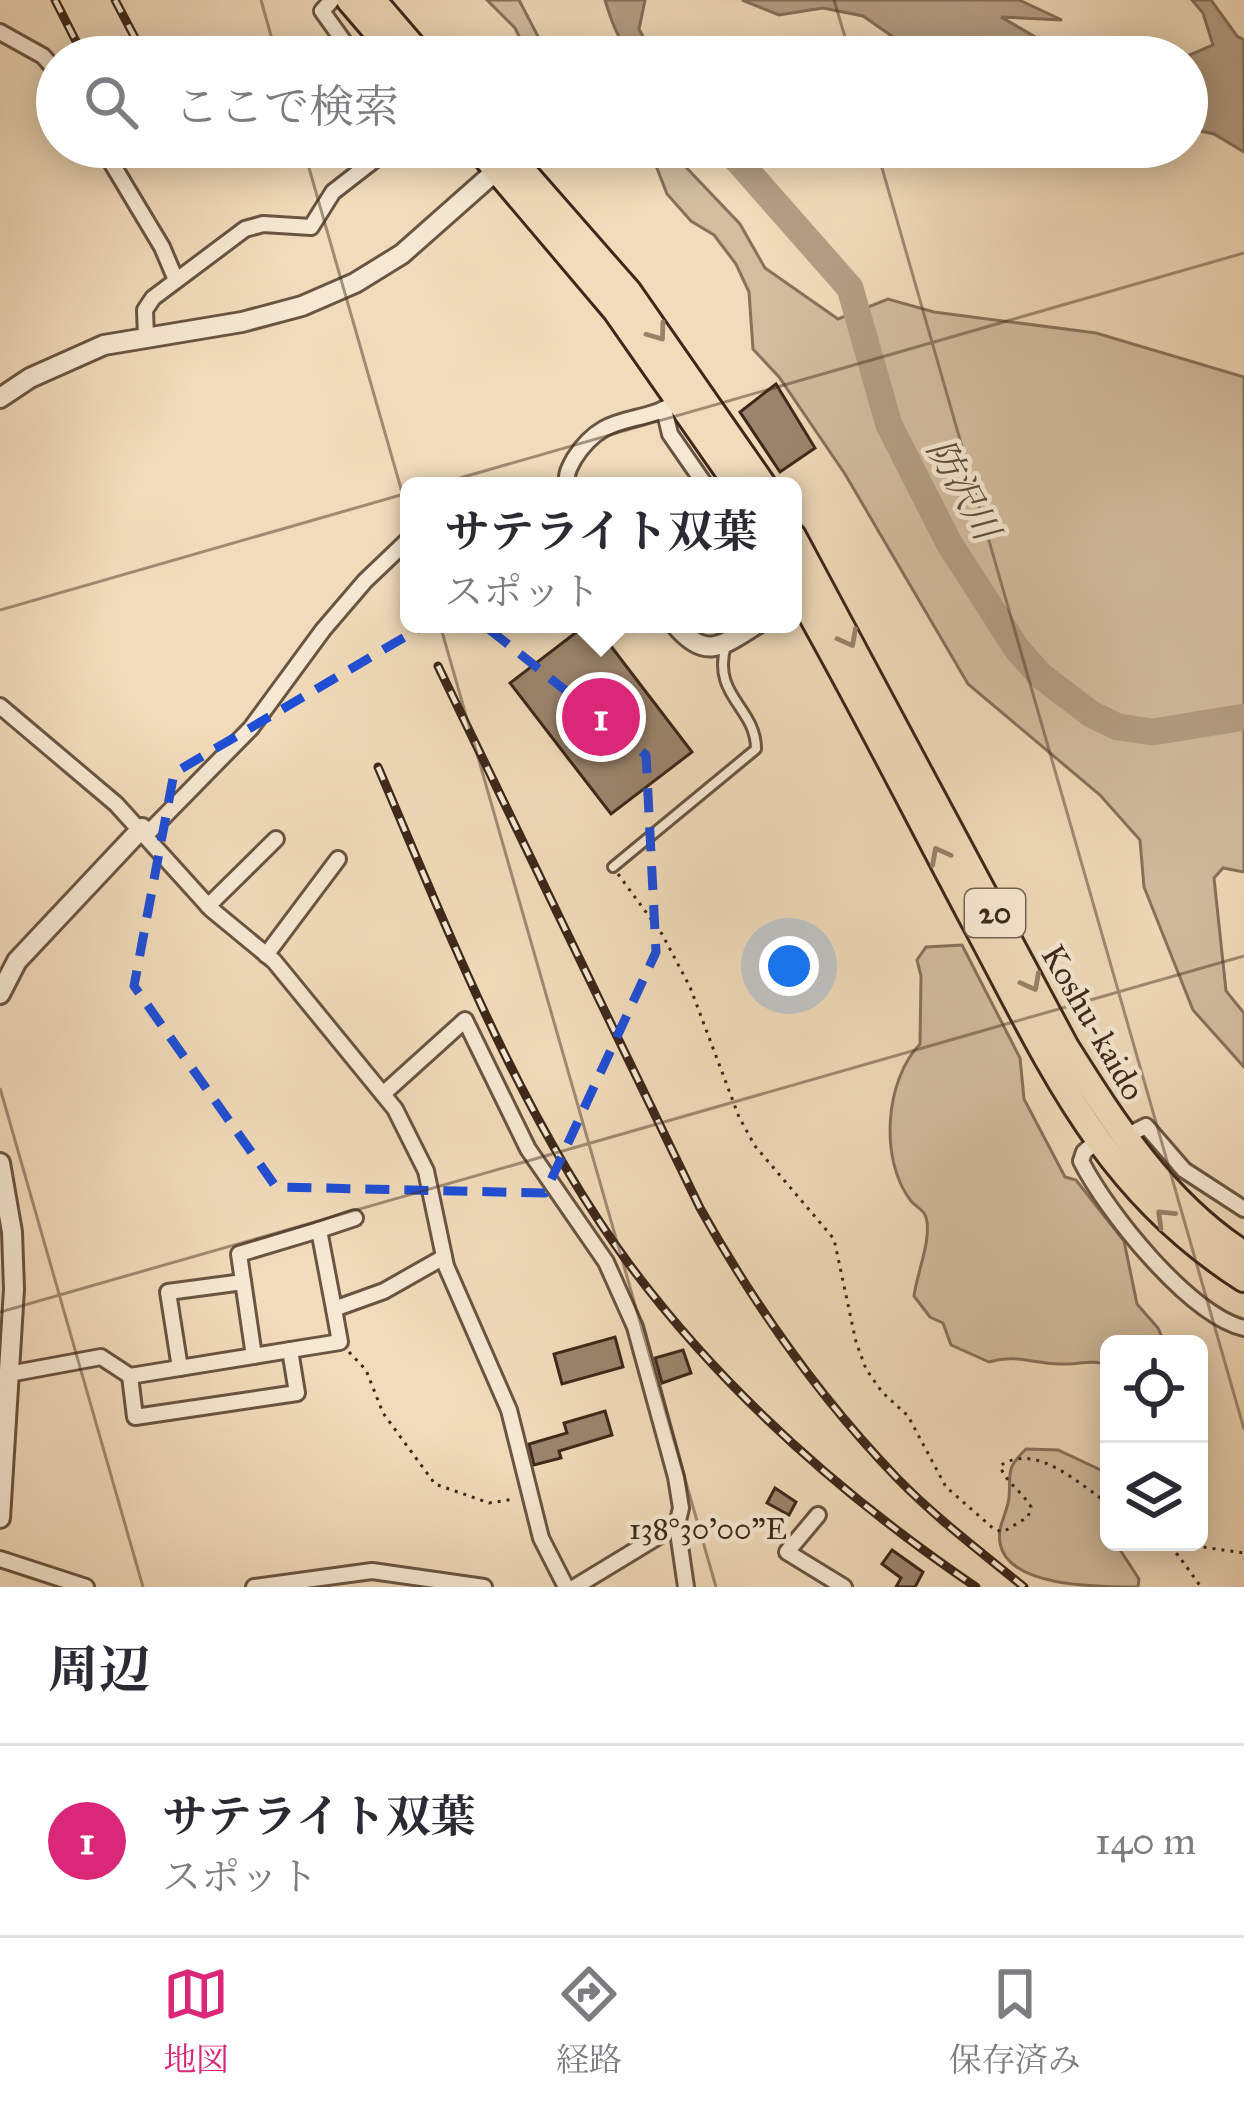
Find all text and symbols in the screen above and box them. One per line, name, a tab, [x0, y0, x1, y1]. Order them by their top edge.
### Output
search box	[36, 36, 1208, 168]
icon: search	[78, 69, 144, 135]
text: ここで検索	[174, 79, 399, 134]
one-way arrow	[644, 319, 666, 341]
water label: 防沢川	[918, 432, 1010, 551]
popup	[400, 477, 802, 633]
text: サテライト双葉	[444, 504, 758, 559]
text: スポット	[444, 568, 600, 616]
one-way arrow	[835, 626, 858, 647]
pin: 1	[562, 672, 640, 762]
one-way arrow	[930, 847, 953, 868]
road number: 20	[965, 889, 1025, 937]
your location	[759, 936, 819, 996]
street label: Koshu-kaido	[1033, 938, 1154, 1107]
one-way arrow	[1018, 971, 1041, 993]
one-way arrow	[1156, 1209, 1178, 1231]
map controls	[1100, 1335, 1208, 1551]
button: locate	[1100, 1335, 1208, 1443]
button: layers	[1100, 1443, 1208, 1551]
text: 138°30'00"E	[629, 1511, 787, 1547]
text: 周辺	[48, 1639, 150, 1701]
text: サテライト双葉	[162, 1789, 476, 1844]
text: 1	[79, 1817, 95, 1865]
text: 140 m	[1095, 1817, 1196, 1865]
text: スポット	[162, 1853, 318, 1901]
tab: 地図	[163, 1961, 229, 2080]
tab: 経路	[556, 1961, 622, 2080]
tab: 保存済み	[949, 1961, 1081, 2080]

